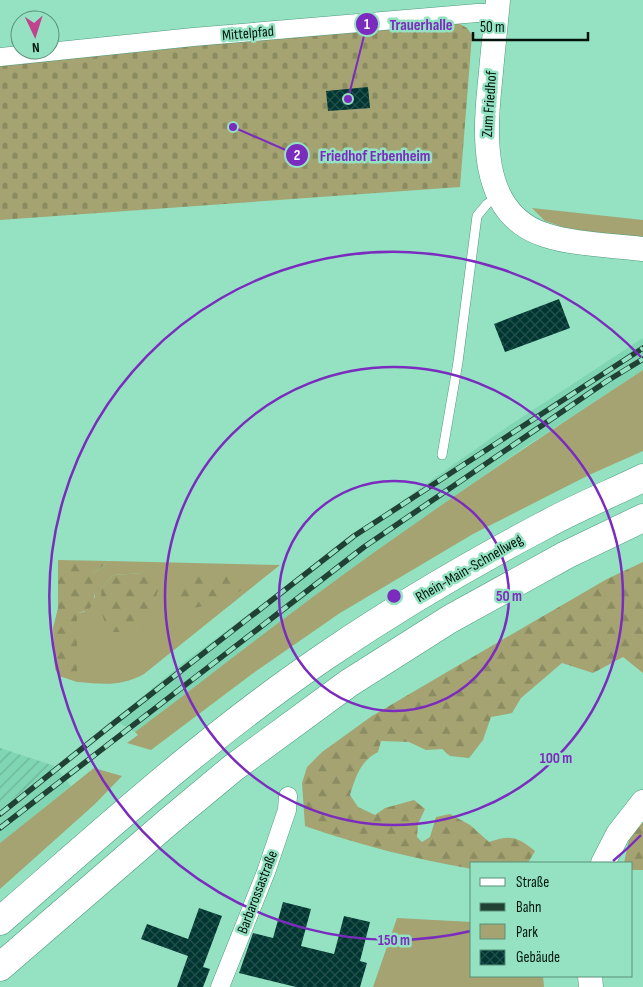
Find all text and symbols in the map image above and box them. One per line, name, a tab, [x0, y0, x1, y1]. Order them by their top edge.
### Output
callout: Trauerhalle	[354, 9, 463, 40]
north arrow	[10, 10, 60, 60]
scale bar	[473, 10, 588, 42]
text: 1	[364, 15, 370, 34]
text: Trauerhalle	[389, 16, 453, 35]
text: 50 m	[480, 18, 505, 37]
street label: Mittelpfad	[221, 22, 275, 45]
text: N	[32, 39, 40, 56]
street label: Zum Friedhof	[478, 70, 501, 138]
callout: Friedhof Erbenheim	[284, 140, 440, 171]
text: 2	[294, 146, 300, 165]
text: Friedhof Erbenheim	[320, 147, 430, 166]
street label: Rhein-Main-Schnellweg	[412, 530, 526, 607]
centre of rings	[385, 587, 403, 605]
text: 50 m	[496, 587, 522, 606]
text: 100 m	[540, 749, 572, 768]
street label: Barbarossastraße	[233, 848, 282, 936]
legend	[470, 862, 633, 977]
text: Straße	[516, 873, 549, 892]
text: Bahn	[516, 898, 541, 917]
text: Park	[516, 923, 538, 942]
text: 150 m	[378, 931, 410, 950]
text: Gebäude	[516, 948, 560, 967]

